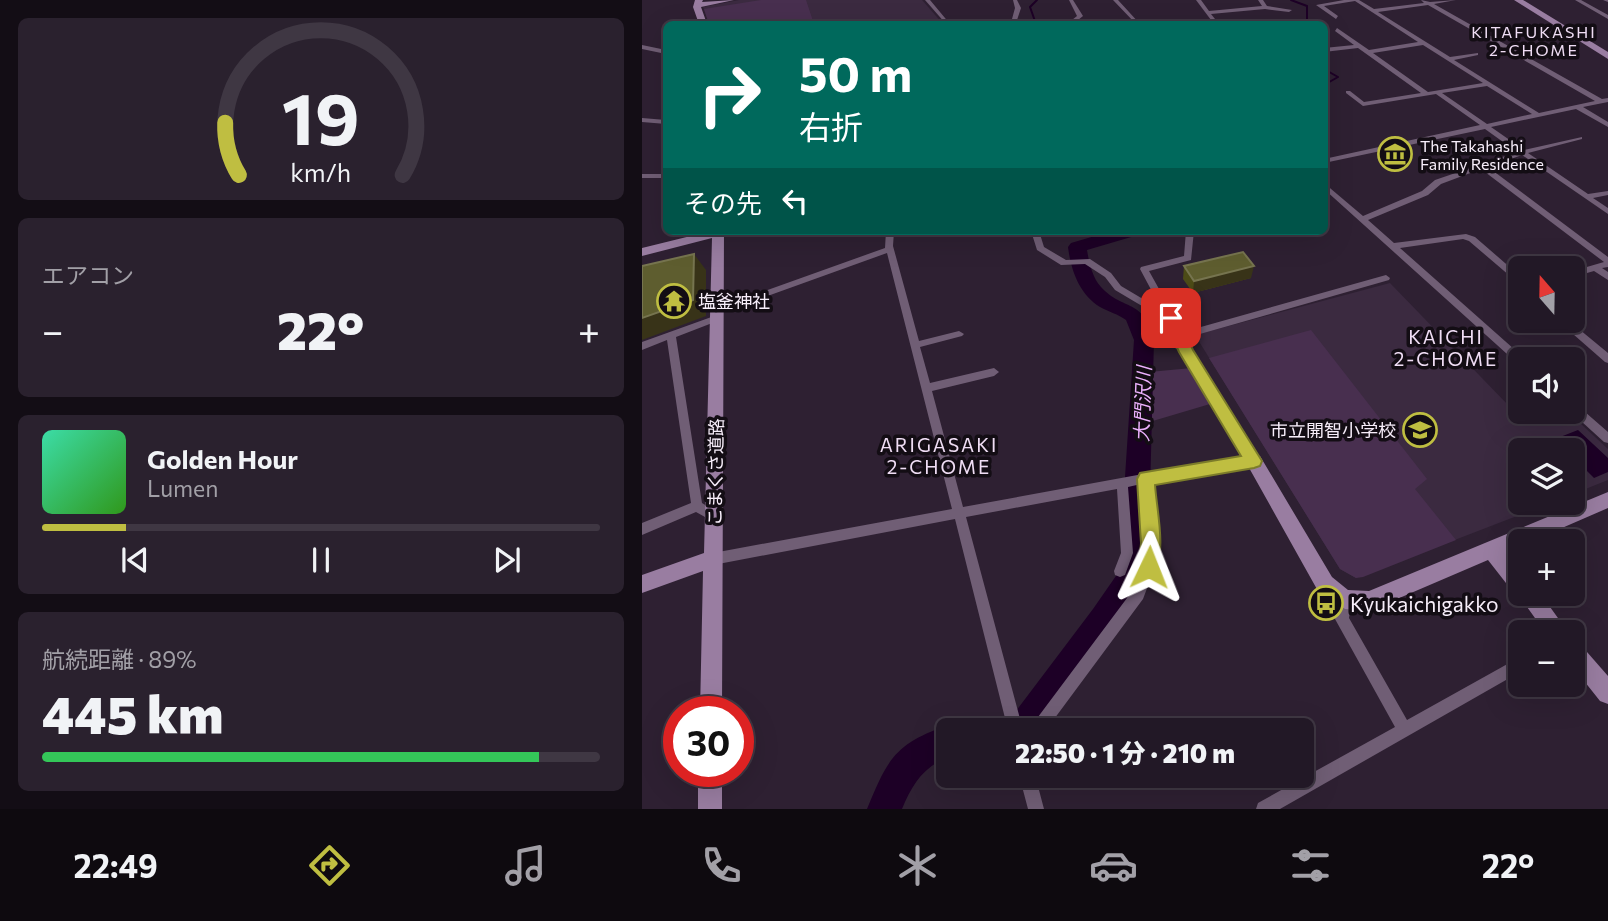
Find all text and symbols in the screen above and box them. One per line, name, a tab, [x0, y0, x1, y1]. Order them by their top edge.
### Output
district label: KITAFUKASHI 2-CHOME	[1471, 22, 1597, 59]
text: 50 m	[799, 42, 912, 102]
icon: right	[684, 49, 775, 140]
text: 19	[282, 71, 360, 160]
text: 右折	[799, 106, 863, 146]
museum icon: The Takahashi Family Residence	[1376, 135, 1414, 173]
place label: The Takahashi Family Residence	[1420, 136, 1544, 173]
text: km/h	[291, 157, 351, 187]
icon: left	[776, 182, 814, 220]
text: その先	[684, 187, 762, 218]
north arrow	[1508, 256, 1585, 332]
map controls	[1508, 256, 1585, 697]
text: エアコン	[42, 261, 134, 289]
temple icon: 塩釜神社	[655, 282, 693, 320]
pin	[1141, 288, 1201, 348]
place label: 塩釜神社	[698, 290, 770, 312]
text: 22°	[277, 297, 364, 361]
icon: arrive	[1152, 299, 1190, 337]
text: −	[42, 306, 64, 353]
text: +	[578, 306, 600, 353]
district label: KAICHI 2-CHOME	[1394, 325, 1498, 370]
button: sound	[1508, 347, 1585, 424]
water label: 大門沢川	[1129, 364, 1155, 442]
school or university icon: 市立開智小学校	[1401, 411, 1439, 449]
street label: こまくさ道路	[703, 418, 727, 526]
place label: 市立開智小学校	[1270, 419, 1396, 441]
district label: ARIGASAKI 2-CHOME	[880, 433, 998, 478]
button: layers	[1508, 438, 1585, 515]
text: Golden Hour	[147, 443, 298, 474]
text: Lumen	[147, 474, 218, 502]
button: +	[1508, 529, 1585, 606]
position arrow	[1112, 530, 1186, 604]
icon: previous	[116, 541, 154, 579]
icon: pause	[302, 541, 340, 579]
icon: next	[488, 541, 526, 579]
bus stop icon: Kyukaichigakko	[1307, 584, 1345, 622]
place label: Kyukaichigakko	[1350, 591, 1499, 616]
button: −	[1508, 620, 1585, 697]
text: 航続距離 · 89%	[42, 645, 196, 673]
text: 445 km	[42, 681, 223, 745]
speed limit sign: 30	[663, 696, 754, 787]
text: 22:50 · 1 分 · 210 m	[1015, 737, 1235, 768]
icon: directions	[305, 841, 354, 890]
icon: music	[501, 841, 550, 890]
icon: phone	[697, 841, 746, 890]
icon: climate	[893, 841, 942, 890]
icon: car	[1089, 841, 1138, 890]
icon: filters	[1286, 841, 1335, 890]
text: 22:49	[74, 845, 158, 885]
text: 22°	[1482, 845, 1534, 885]

